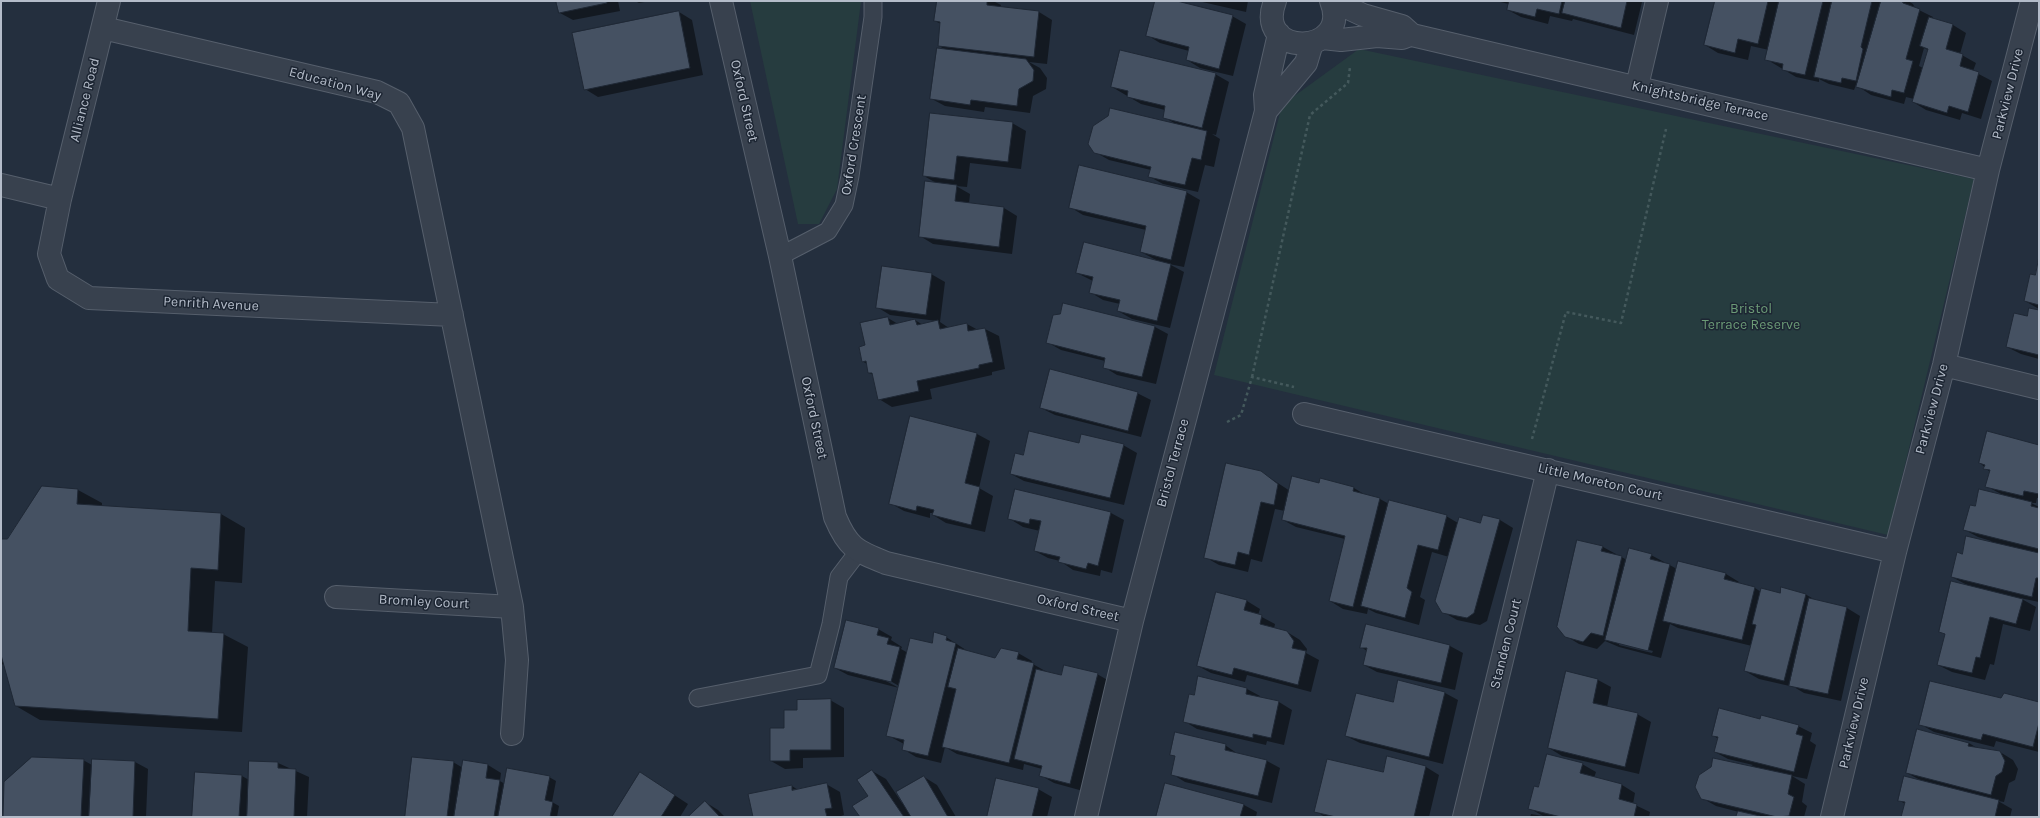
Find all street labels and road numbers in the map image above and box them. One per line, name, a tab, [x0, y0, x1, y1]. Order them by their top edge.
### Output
street label: Parkview Drive	[1989, 47, 2027, 141]
street label: Alliance Road	[66, 56, 104, 144]
street label: Oxford Street	[726, 58, 762, 144]
street label: Education Way	[287, 64, 383, 104]
street label: Knightsbridge Terrace	[1630, 77, 1770, 125]
street label: Oxford Crescent	[838, 93, 870, 197]
street label: Penrith Avenue	[163, 293, 259, 315]
street label: Parkview Drive	[1912, 362, 1952, 456]
street label: Oxford Street	[797, 375, 831, 461]
street label: Bristol Terrace	[1153, 417, 1193, 509]
street label: Little Moreton Court	[1536, 460, 1664, 504]
street label: Oxford Street	[1035, 590, 1121, 626]
street label: Bromley Court	[378, 591, 470, 613]
street label: Standen Court	[1487, 597, 1525, 691]
street label: Parkview Drive	[1835, 676, 1873, 770]

